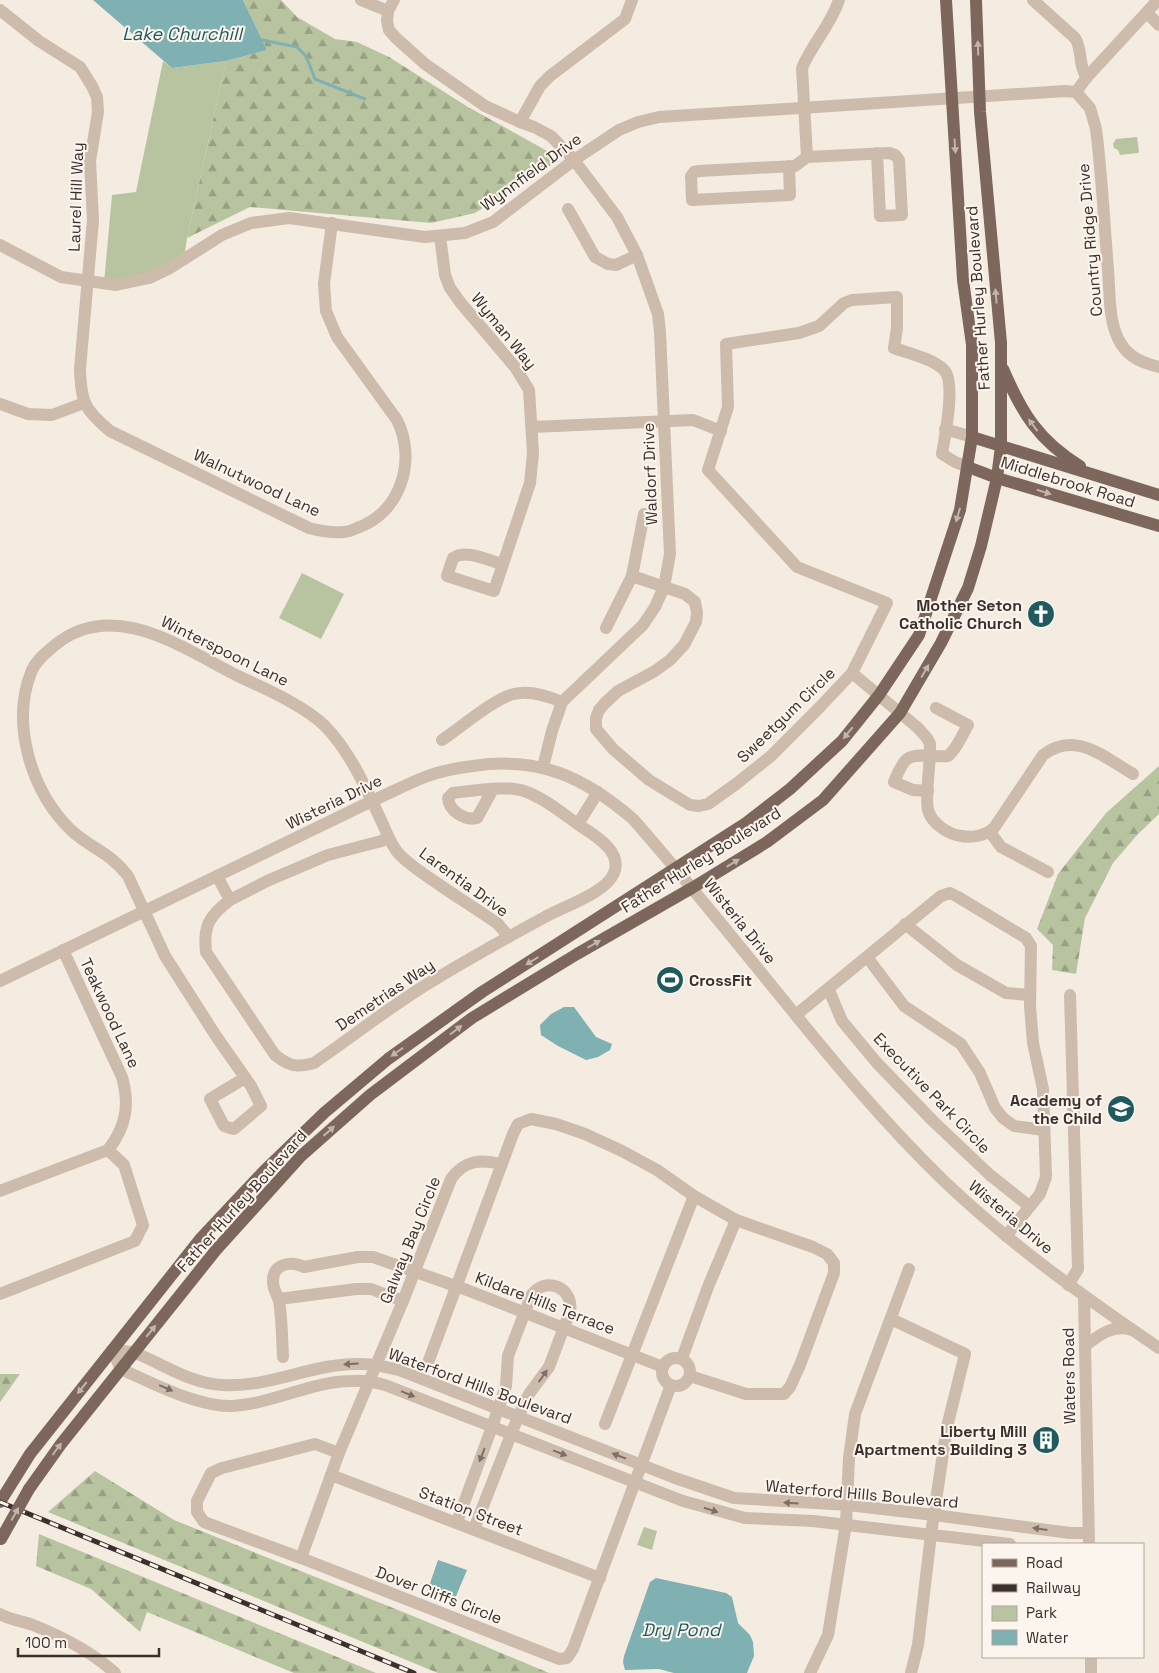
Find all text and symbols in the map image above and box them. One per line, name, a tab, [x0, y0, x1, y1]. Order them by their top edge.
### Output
water label: Lake Churchill	[122, 22, 244, 45]
one-way arrow	[973, 40, 981, 56]
street label: Wynnfield Drive	[476, 128, 586, 216]
one-way arrow	[951, 139, 959, 155]
street label: Laurel Hill Way	[64, 142, 88, 252]
street label: Country Ridge Drive	[1073, 163, 1107, 317]
street label: Father Hurley Boulevard	[961, 205, 995, 391]
street label: Wyman Way	[467, 288, 541, 374]
one-way arrow	[992, 288, 1000, 304]
one-way arrow	[1028, 418, 1038, 432]
street label: Waldorf Drive	[638, 422, 662, 526]
street label: Walnutwood Lane	[190, 444, 324, 522]
street label: Middlebrook Road	[998, 452, 1138, 512]
one-way arrow	[1037, 489, 1052, 497]
one-way arrow	[954, 507, 962, 522]
place label: Mother Seton Catholic Church	[899, 595, 1022, 634]
church icon: Mother Seton Catholic Church	[1026, 599, 1056, 629]
street label: Winterspoon Lane	[158, 611, 292, 691]
street label: Sweetgum Circle	[732, 663, 840, 767]
one-way arrow	[920, 664, 929, 677]
one-way arrow	[843, 726, 854, 739]
street label: Wisteria Drive	[283, 770, 385, 834]
street label: Father Hurley Boulevard	[617, 802, 785, 918]
street label: Larentia Drive	[415, 842, 513, 922]
one-way arrow	[727, 858, 740, 868]
street label: Wisteria Drive	[699, 874, 781, 968]
one-way arrow	[587, 940, 600, 949]
street label: Demetrias Way	[332, 954, 438, 1036]
street label: Teakwood Lane	[75, 955, 145, 1071]
one-way arrow	[525, 956, 538, 966]
sports icon: CrossFit	[655, 965, 685, 995]
place label: CrossFit	[689, 970, 752, 991]
one-way arrow	[449, 1025, 462, 1036]
street label: Executive Park Circle	[869, 1028, 995, 1158]
one-way arrow	[391, 1047, 404, 1058]
place label: Academy of the Child	[1010, 1090, 1102, 1129]
school or university icon: Academy of the Child	[1106, 1094, 1136, 1124]
street label: Father Hurley Boulevard	[172, 1125, 312, 1277]
one-way arrow	[322, 1126, 335, 1137]
street label: Galway Bay Circle	[375, 1173, 445, 1307]
street label: Wisteria Drive	[964, 1175, 1058, 1259]
street label: Kildare Hills Terrace	[472, 1267, 618, 1339]
one-way arrow	[146, 1325, 157, 1338]
street label: Waters Road	[1058, 1327, 1080, 1425]
street label: Waterford Hills Boulevard	[385, 1343, 575, 1429]
one-way arrow	[343, 1361, 359, 1369]
one-way arrow	[538, 1369, 548, 1383]
one-way arrow	[76, 1381, 87, 1394]
one-way arrow	[159, 1384, 174, 1392]
one-way arrow	[401, 1390, 416, 1398]
place label: Liberty Mill Apartments Building 3	[854, 1421, 1027, 1460]
building icon: Liberty Mill Apartments Building 3	[1031, 1425, 1061, 1455]
one-way arrow	[51, 1443, 62, 1456]
one-way arrow	[478, 1448, 486, 1463]
one-way arrow	[552, 1449, 567, 1457]
one-way arrow	[611, 1452, 626, 1460]
street label: Waterford Hills Boulevard	[765, 1475, 959, 1513]
street label: Station Street	[416, 1482, 526, 1540]
one-way arrow	[783, 1498, 799, 1506]
one-way arrow	[704, 1506, 719, 1514]
one-way arrow	[11, 1507, 19, 1521]
one-way arrow	[1031, 1525, 1047, 1533]
legend	[982, 1543, 1144, 1658]
text: Road	[1026, 1553, 1063, 1572]
street label: Dover Cliffs Circle	[373, 1561, 505, 1629]
text: Railway	[1026, 1578, 1081, 1597]
text: Park	[1026, 1603, 1057, 1622]
water label: Dry Pond	[642, 1618, 723, 1641]
scale bar	[18, 1626, 159, 1658]
text: Water	[1026, 1628, 1069, 1647]
text: 100 m	[25, 1633, 67, 1652]

